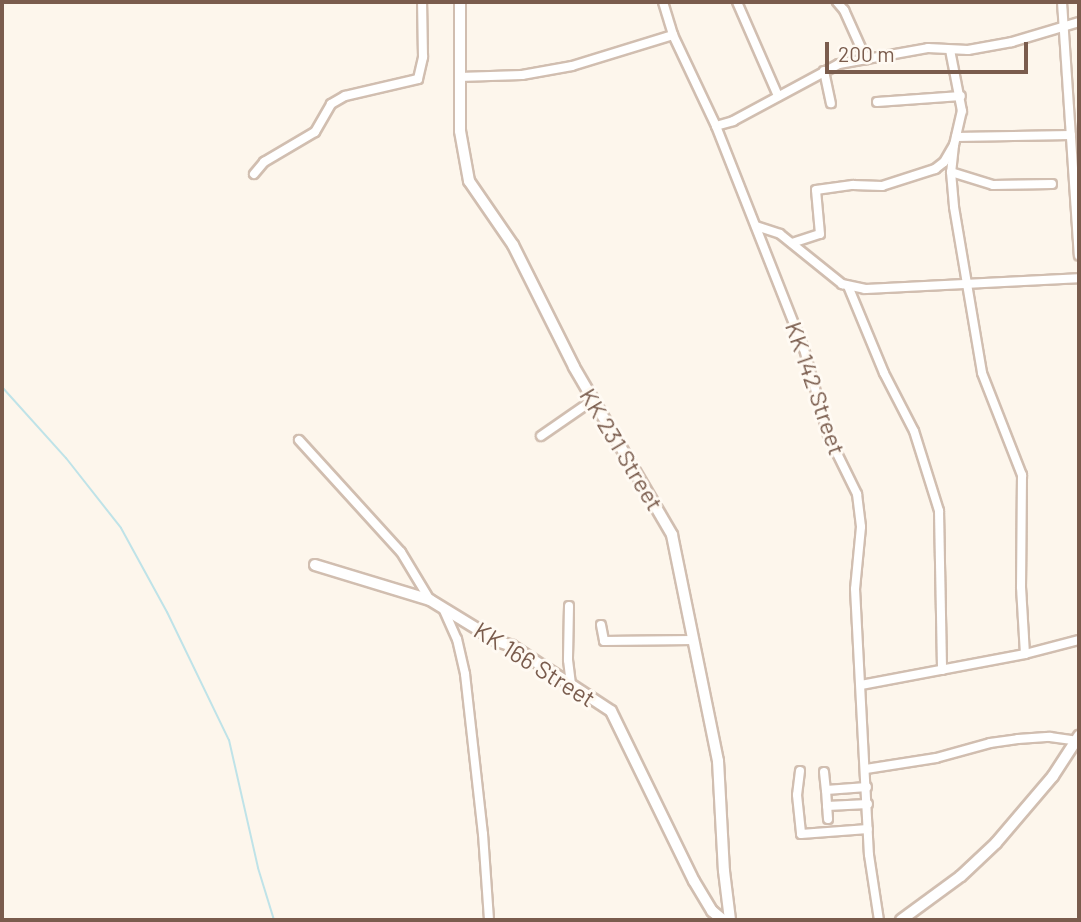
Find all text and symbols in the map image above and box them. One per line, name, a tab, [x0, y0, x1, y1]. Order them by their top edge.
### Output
scale bar	[829, 28, 1032, 72]
text: 200 m	[838, 41, 895, 66]
street label: KK 142 Street	[780, 318, 852, 458]
street label: KK 231 Street	[574, 383, 670, 515]
street label: KK 166 Street	[469, 615, 601, 713]

